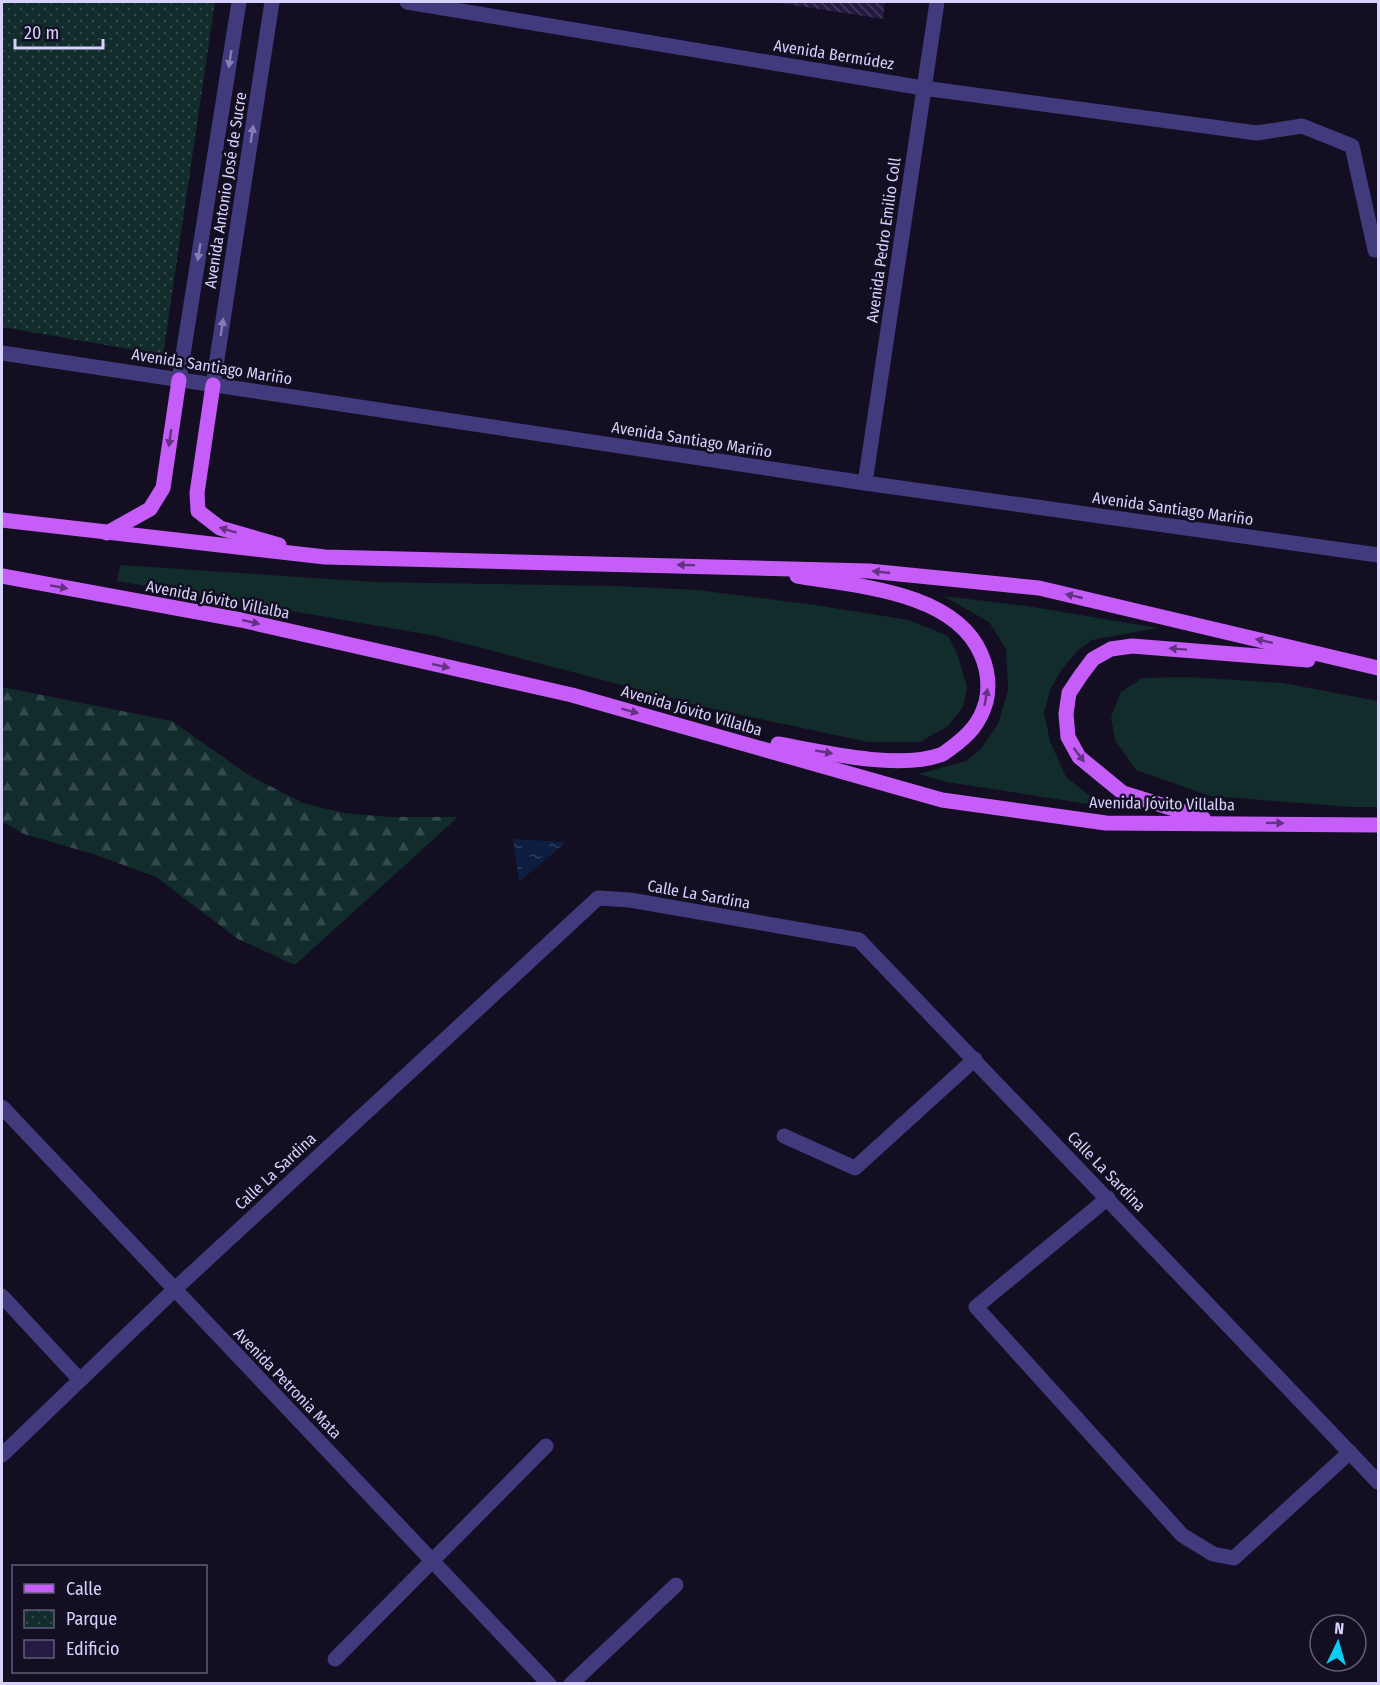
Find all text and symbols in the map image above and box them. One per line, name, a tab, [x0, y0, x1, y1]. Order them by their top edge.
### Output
scale bar	[15, 12, 104, 50]
text: 20 m	[24, 22, 59, 44]
street label: Avenida Bermúdez	[772, 36, 895, 73]
one-way arrow	[225, 50, 234, 69]
street label: Avenida Antonio José de Sucre	[201, 90, 250, 290]
one-way arrow	[247, 125, 256, 144]
street label: Avenida Pedro Emilio Coll	[863, 156, 904, 324]
one-way arrow	[194, 242, 203, 261]
one-way arrow	[217, 317, 226, 336]
street label: Avenida Santiago Mariño	[130, 344, 294, 389]
street label: Avenida Santiago Mariño	[610, 417, 774, 462]
one-way arrow	[166, 428, 175, 447]
street label: Avenida Santiago Mariño	[1091, 488, 1255, 529]
one-way arrow	[219, 525, 237, 535]
one-way arrow	[677, 560, 696, 570]
one-way arrow	[871, 567, 890, 577]
street label: Avenida Jóvito Villalba	[145, 576, 291, 623]
one-way arrow	[50, 582, 69, 591]
one-way arrow	[1065, 591, 1083, 601]
one-way arrow	[241, 618, 260, 628]
one-way arrow	[1255, 636, 1273, 646]
one-way arrow	[1168, 644, 1187, 654]
one-way arrow	[432, 661, 450, 671]
street label: Avenida Jóvito Villalba	[619, 681, 765, 740]
one-way arrow	[982, 687, 991, 706]
one-way arrow	[621, 707, 639, 717]
one-way arrow	[1073, 747, 1086, 763]
one-way arrow	[815, 748, 834, 757]
street label: Avenida Jóvito Villalba	[1089, 793, 1235, 814]
one-way arrow	[1266, 819, 1285, 828]
street label: Calle La Sardina	[646, 876, 752, 913]
street label: Calle La Sardina	[1064, 1127, 1150, 1215]
street label: Calle La Sardina	[231, 1129, 320, 1214]
street label: Avenida Petronia Mata	[230, 1324, 346, 1443]
legend	[12, 1565, 207, 1673]
text: Calle	[66, 1578, 102, 1600]
text: Parque	[66, 1608, 117, 1630]
north arrow	[1308, 1613, 1368, 1673]
text: N	[1334, 1619, 1345, 1638]
text: Edificio	[66, 1638, 119, 1660]

